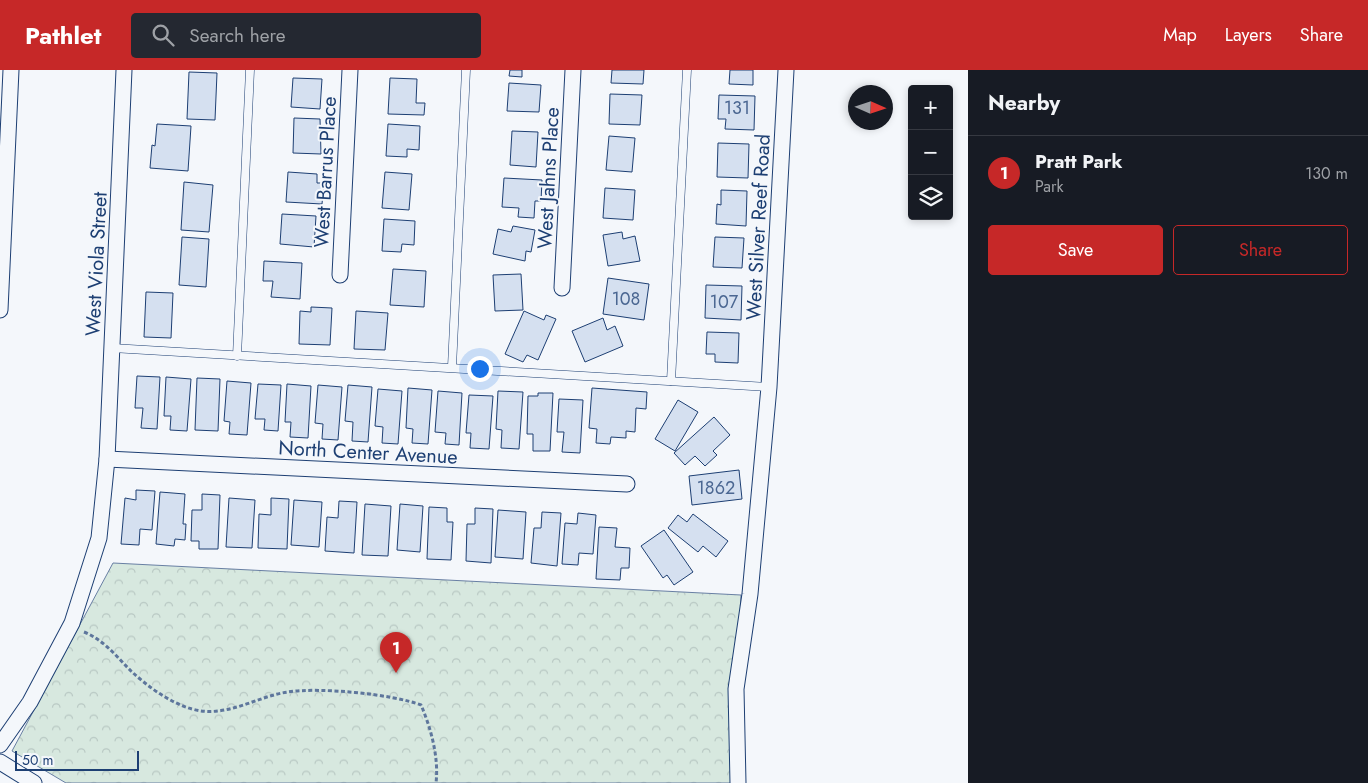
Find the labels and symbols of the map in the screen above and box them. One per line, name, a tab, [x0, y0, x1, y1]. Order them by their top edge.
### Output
north arrow	[848, 85, 893, 130]
house number: 131	[724, 95, 750, 121]
street label: West Barrus Place	[307, 96, 344, 248]
street label: West Jahns Place	[530, 106, 567, 250]
street label: West Silver Reef Road	[739, 133, 778, 321]
street label: West Viola Street	[78, 191, 115, 337]
house number: 108	[612, 286, 640, 312]
house number: 107	[710, 289, 739, 315]
your location	[467, 356, 493, 382]
street label: North Center Avenue	[278, 433, 458, 472]
house number: 1862	[697, 475, 735, 501]
pin: 1	[380, 632, 412, 673]
scale bar	[15, 748, 139, 771]

